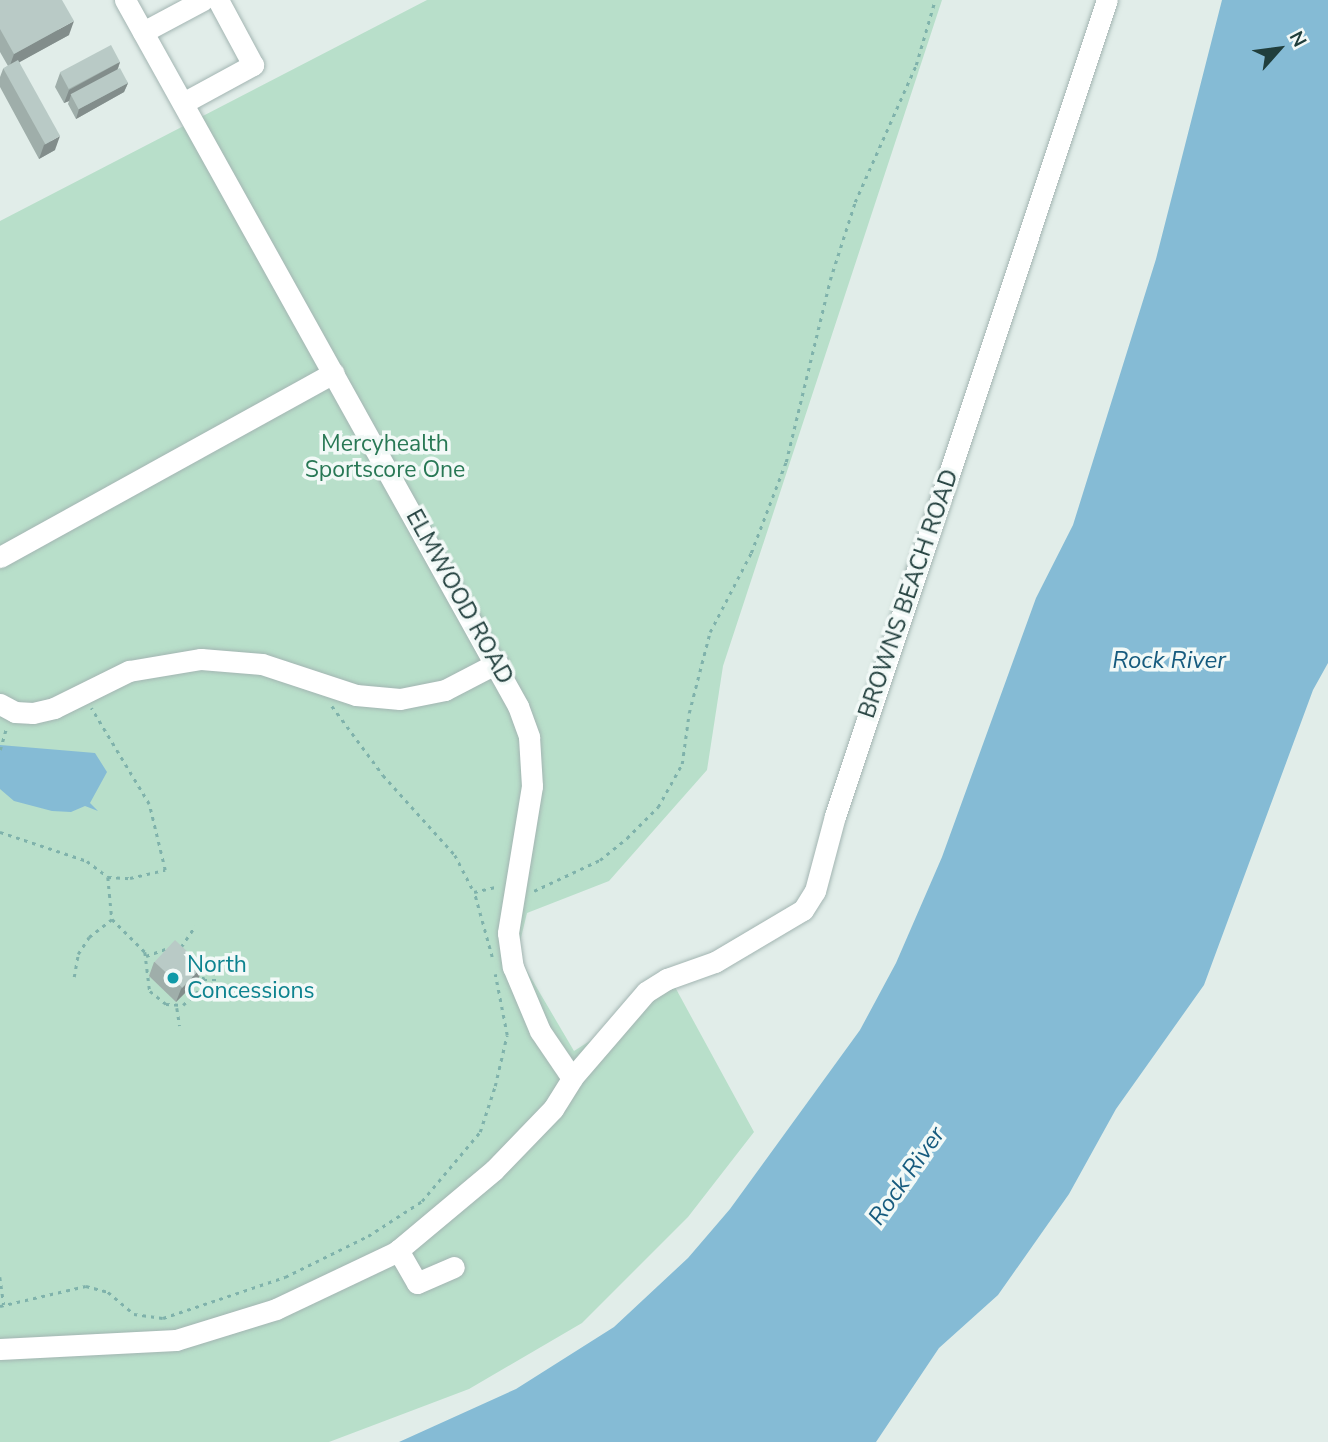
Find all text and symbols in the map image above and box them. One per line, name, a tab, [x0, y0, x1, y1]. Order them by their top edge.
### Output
north arrow	[1244, 14, 1314, 84]
text: N	[1283, 27, 1312, 52]
park label: Mercyhealth Sportscore One	[305, 430, 465, 484]
street label: BROWNS BEACH ROAD	[853, 466, 965, 722]
street label: ELMWOOD ROAD	[400, 505, 518, 689]
water label: Rock River	[1112, 647, 1226, 675]
place label: North Concessions	[187, 951, 315, 1005]
marker: North Concessions	[165, 970, 181, 986]
water label: Rock River	[863, 1121, 951, 1231]

